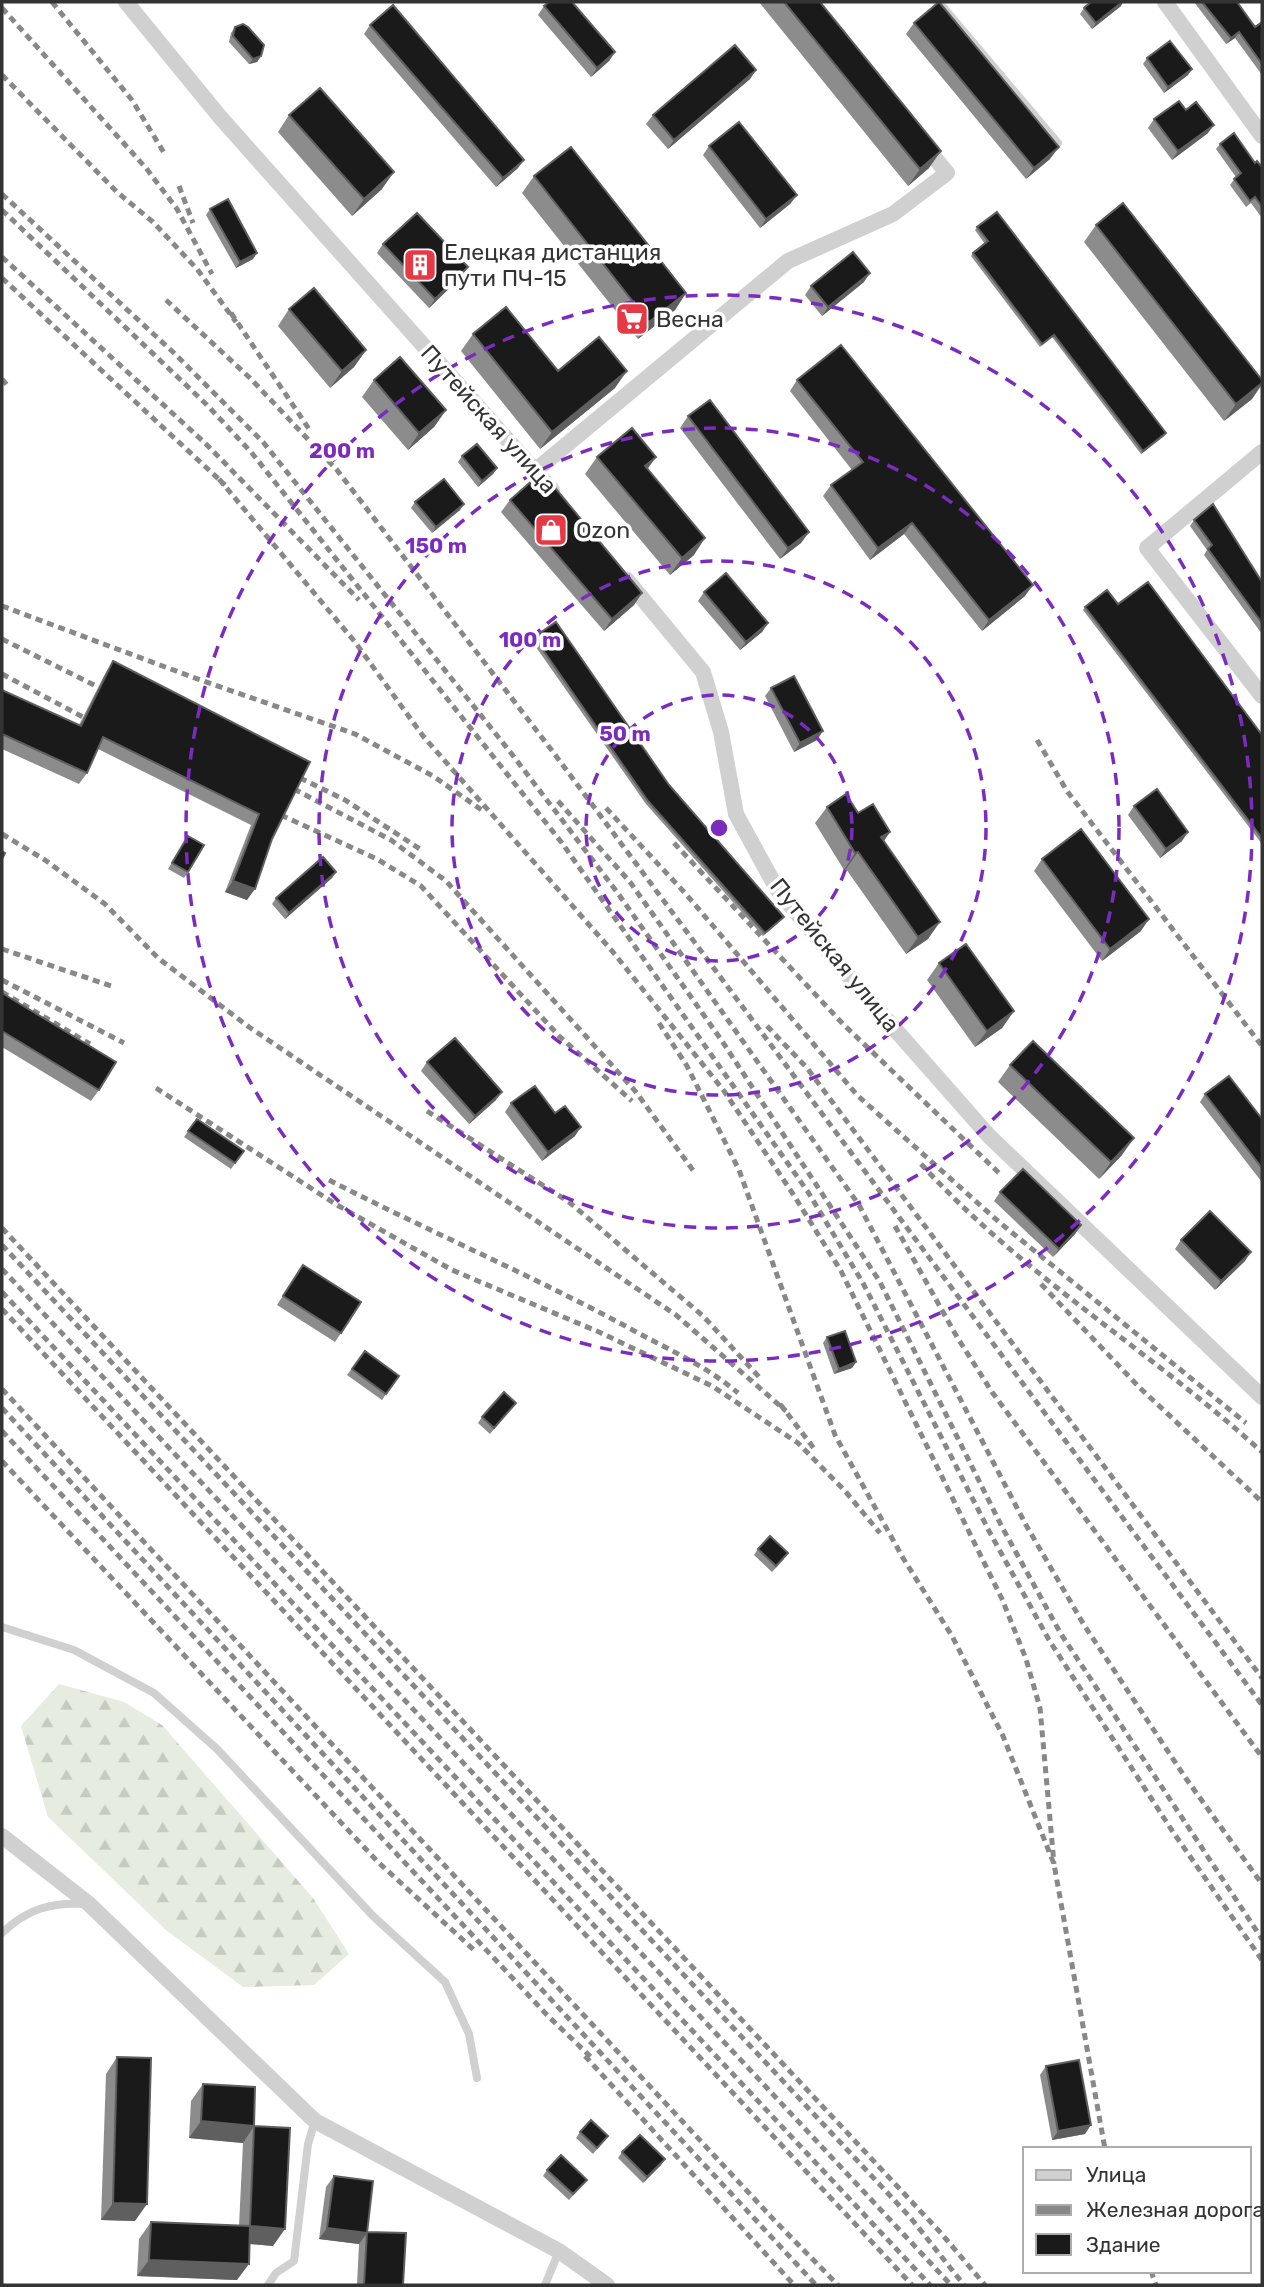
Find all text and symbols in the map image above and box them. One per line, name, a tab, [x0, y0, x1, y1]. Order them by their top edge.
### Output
place label: Елецкая дистанция пути ПЧ-15	[444, 238, 661, 292]
building icon: Елецкая дистанция пути ПЧ-15	[401, 246, 439, 284]
supermarket icon: Весна	[613, 300, 651, 338]
place label: Весна	[656, 305, 724, 333]
street label: Путейская улица	[415, 339, 563, 499]
text: 200 m	[309, 438, 375, 463]
shop icon: Ozon	[532, 511, 570, 549]
place label: Ozon	[576, 516, 630, 544]
text: 150 m	[405, 533, 467, 558]
text: 100 m	[499, 627, 561, 652]
text: 50 m	[599, 721, 651, 746]
centre of rings	[707, 816, 731, 840]
street label: Путейская улица	[764, 872, 906, 1038]
legend	[1023, 2147, 1250, 2273]
text: Улица	[1086, 2162, 1146, 2187]
text: Железная дорога	[1086, 2197, 1264, 2222]
text: Здание	[1086, 2232, 1161, 2257]

